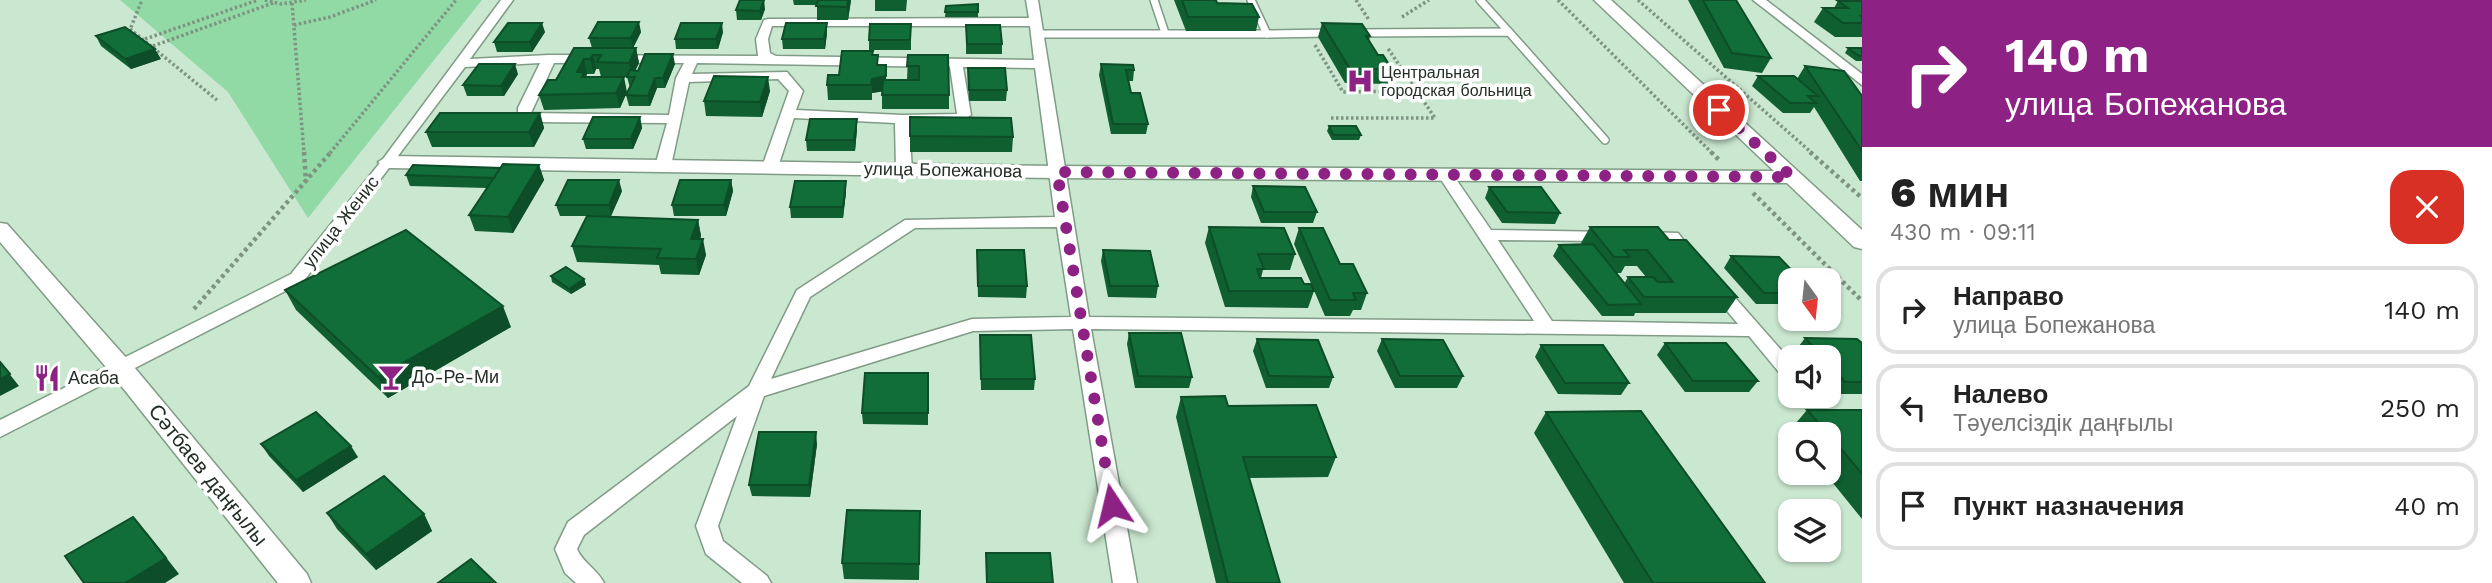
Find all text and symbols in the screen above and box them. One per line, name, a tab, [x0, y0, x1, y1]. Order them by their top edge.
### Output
text: 140 m	[2005, 26, 2149, 84]
icon: right	[1890, 28, 1981, 119]
place label: Центральная городская больница	[1381, 63, 1532, 100]
hospital icon: Центральная городская больница	[1345, 66, 1375, 96]
pin	[1689, 80, 1749, 140]
text: улица Бопежанова	[2005, 85, 2287, 123]
icon: arrive	[1700, 91, 1738, 129]
street label: улица Бопежанова	[864, 158, 1023, 181]
text: 6 мин	[1890, 168, 2009, 217]
button: close	[2390, 170, 2464, 244]
street label: улица Женис	[298, 171, 383, 272]
text: 430 m · 09:11	[1890, 219, 2036, 246]
north arrow	[1778, 268, 1841, 331]
map controls	[1778, 268, 1841, 562]
text: Направо	[1953, 281, 2064, 311]
icon: right	[1894, 291, 1932, 329]
text: 140 m	[2384, 295, 2460, 325]
text: улица Бопежанова	[1953, 312, 2155, 339]
button: sound	[1778, 345, 1841, 408]
bar icon: До-Ре-Ми	[376, 362, 406, 392]
restaurant icon: Асаба	[32, 363, 62, 393]
place label: До-Ре-Ми	[412, 366, 499, 387]
place label: Асаба	[68, 367, 120, 388]
text: Налево	[1953, 379, 2048, 409]
icon: left	[1894, 389, 1932, 427]
text: 250 m	[2380, 393, 2460, 423]
street label: Сәтбаев даңғылы	[144, 399, 273, 551]
text: Тәуелсіздік даңғылы	[1953, 410, 2173, 437]
button: search	[1778, 422, 1841, 485]
position arrow	[1075, 468, 1149, 542]
icon: arrive	[1894, 487, 1932, 525]
text: Пункт назначения	[1953, 491, 2184, 521]
text: 40 m	[2394, 491, 2460, 521]
button: layers	[1778, 499, 1841, 562]

